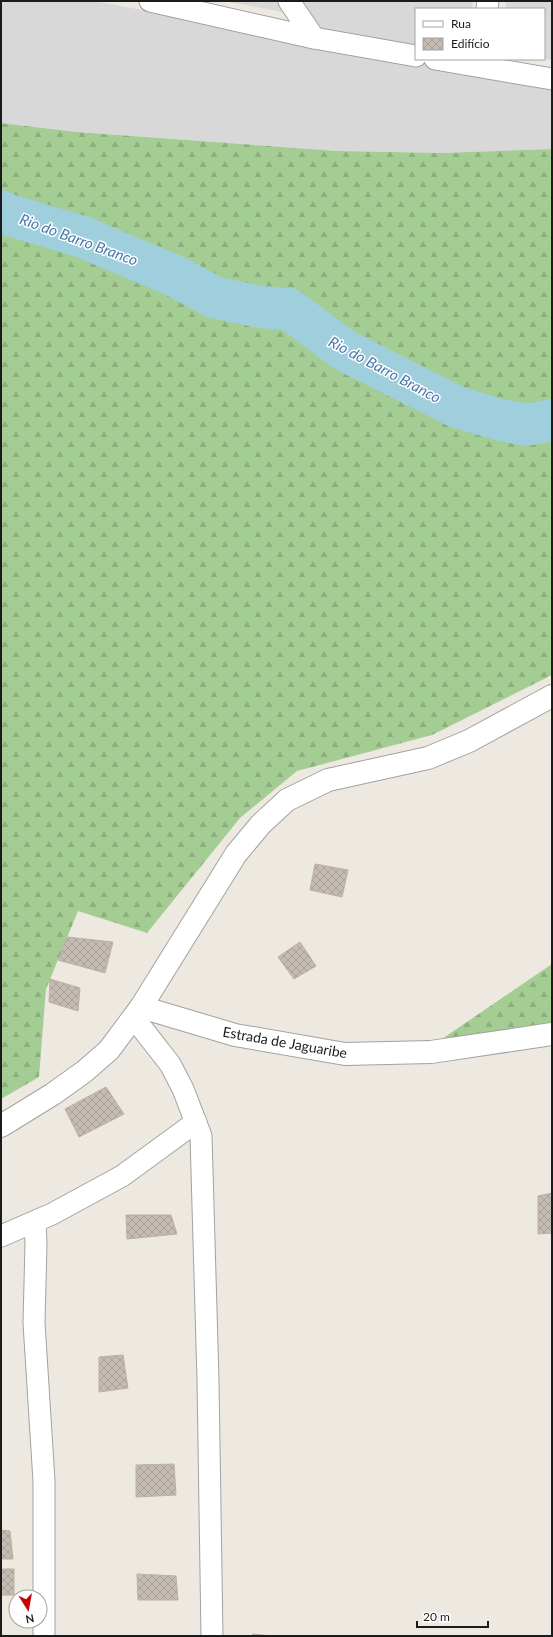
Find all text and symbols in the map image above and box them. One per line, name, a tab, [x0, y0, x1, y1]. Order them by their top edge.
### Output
legend	[415, 8, 545, 60]
text: Rua	[451, 16, 471, 31]
text: Edifício	[451, 36, 490, 51]
water label: Rio do Barro Branco	[18, 209, 141, 269]
water label: Rio do Barro Branco	[326, 332, 444, 406]
street label: Estrada de Jaguaribe	[221, 1023, 349, 1061]
north arrow	[8, 1589, 48, 1629]
scale bar	[417, 1603, 488, 1629]
text: 20 m	[423, 1609, 450, 1624]
text: N	[25, 1612, 35, 1626]

